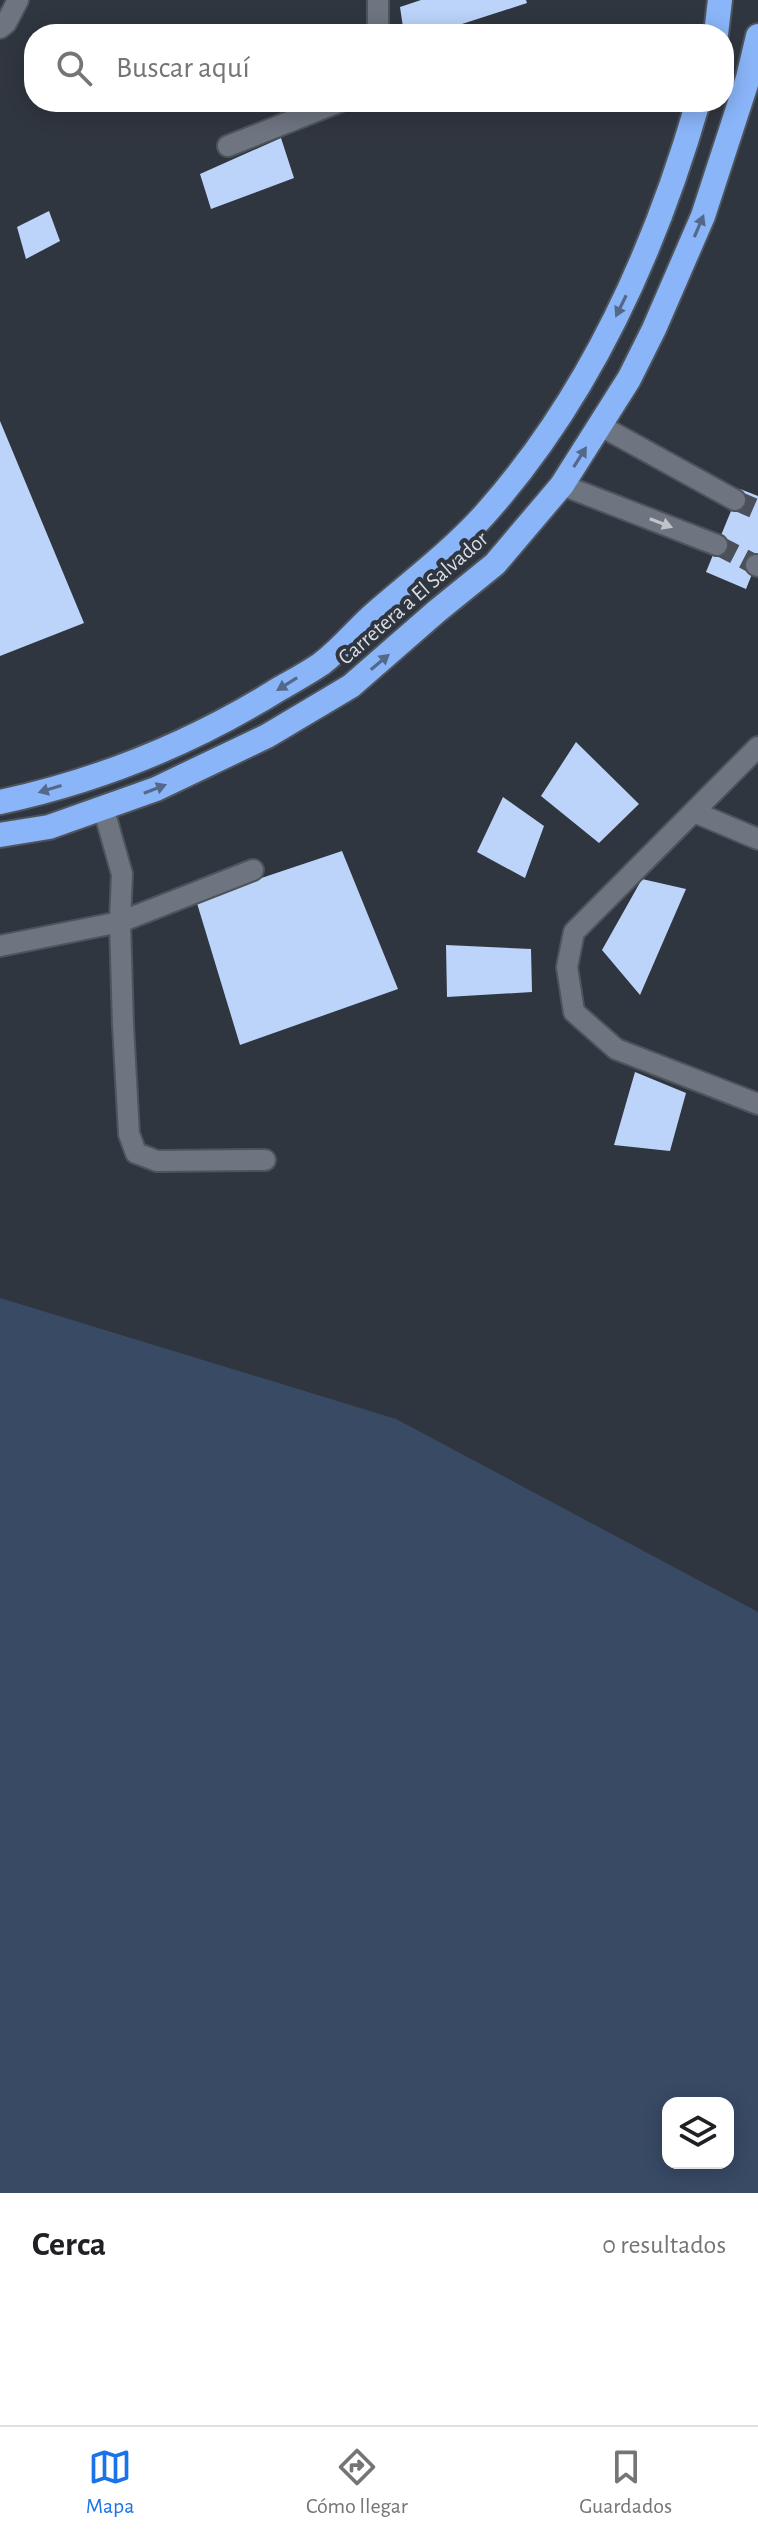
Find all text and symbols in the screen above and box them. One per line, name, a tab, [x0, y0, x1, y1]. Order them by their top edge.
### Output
search box	[24, 24, 734, 112]
icon: search	[52, 46, 96, 90]
text: Buscar aquí	[116, 53, 250, 83]
one-way arrow	[692, 214, 705, 238]
one-way arrow	[614, 294, 628, 317]
one-way arrow	[572, 446, 586, 468]
one-way arrow	[649, 517, 673, 530]
street label: Carretera a El Salvador	[334, 527, 492, 669]
one-way arrow	[370, 654, 390, 670]
one-way arrow	[276, 677, 298, 691]
one-way arrow	[143, 782, 167, 795]
one-way arrow	[38, 783, 62, 796]
map controls	[662, 2097, 734, 2169]
button: layers	[662, 2097, 734, 2169]
text: Cerca	[32, 2228, 106, 2262]
text: 0 resultados	[602, 2232, 726, 2258]
tab: Mapa	[86, 2445, 134, 2519]
tab: Cómo llegar	[306, 2445, 408, 2519]
tab: Guardados	[579, 2445, 672, 2519]

